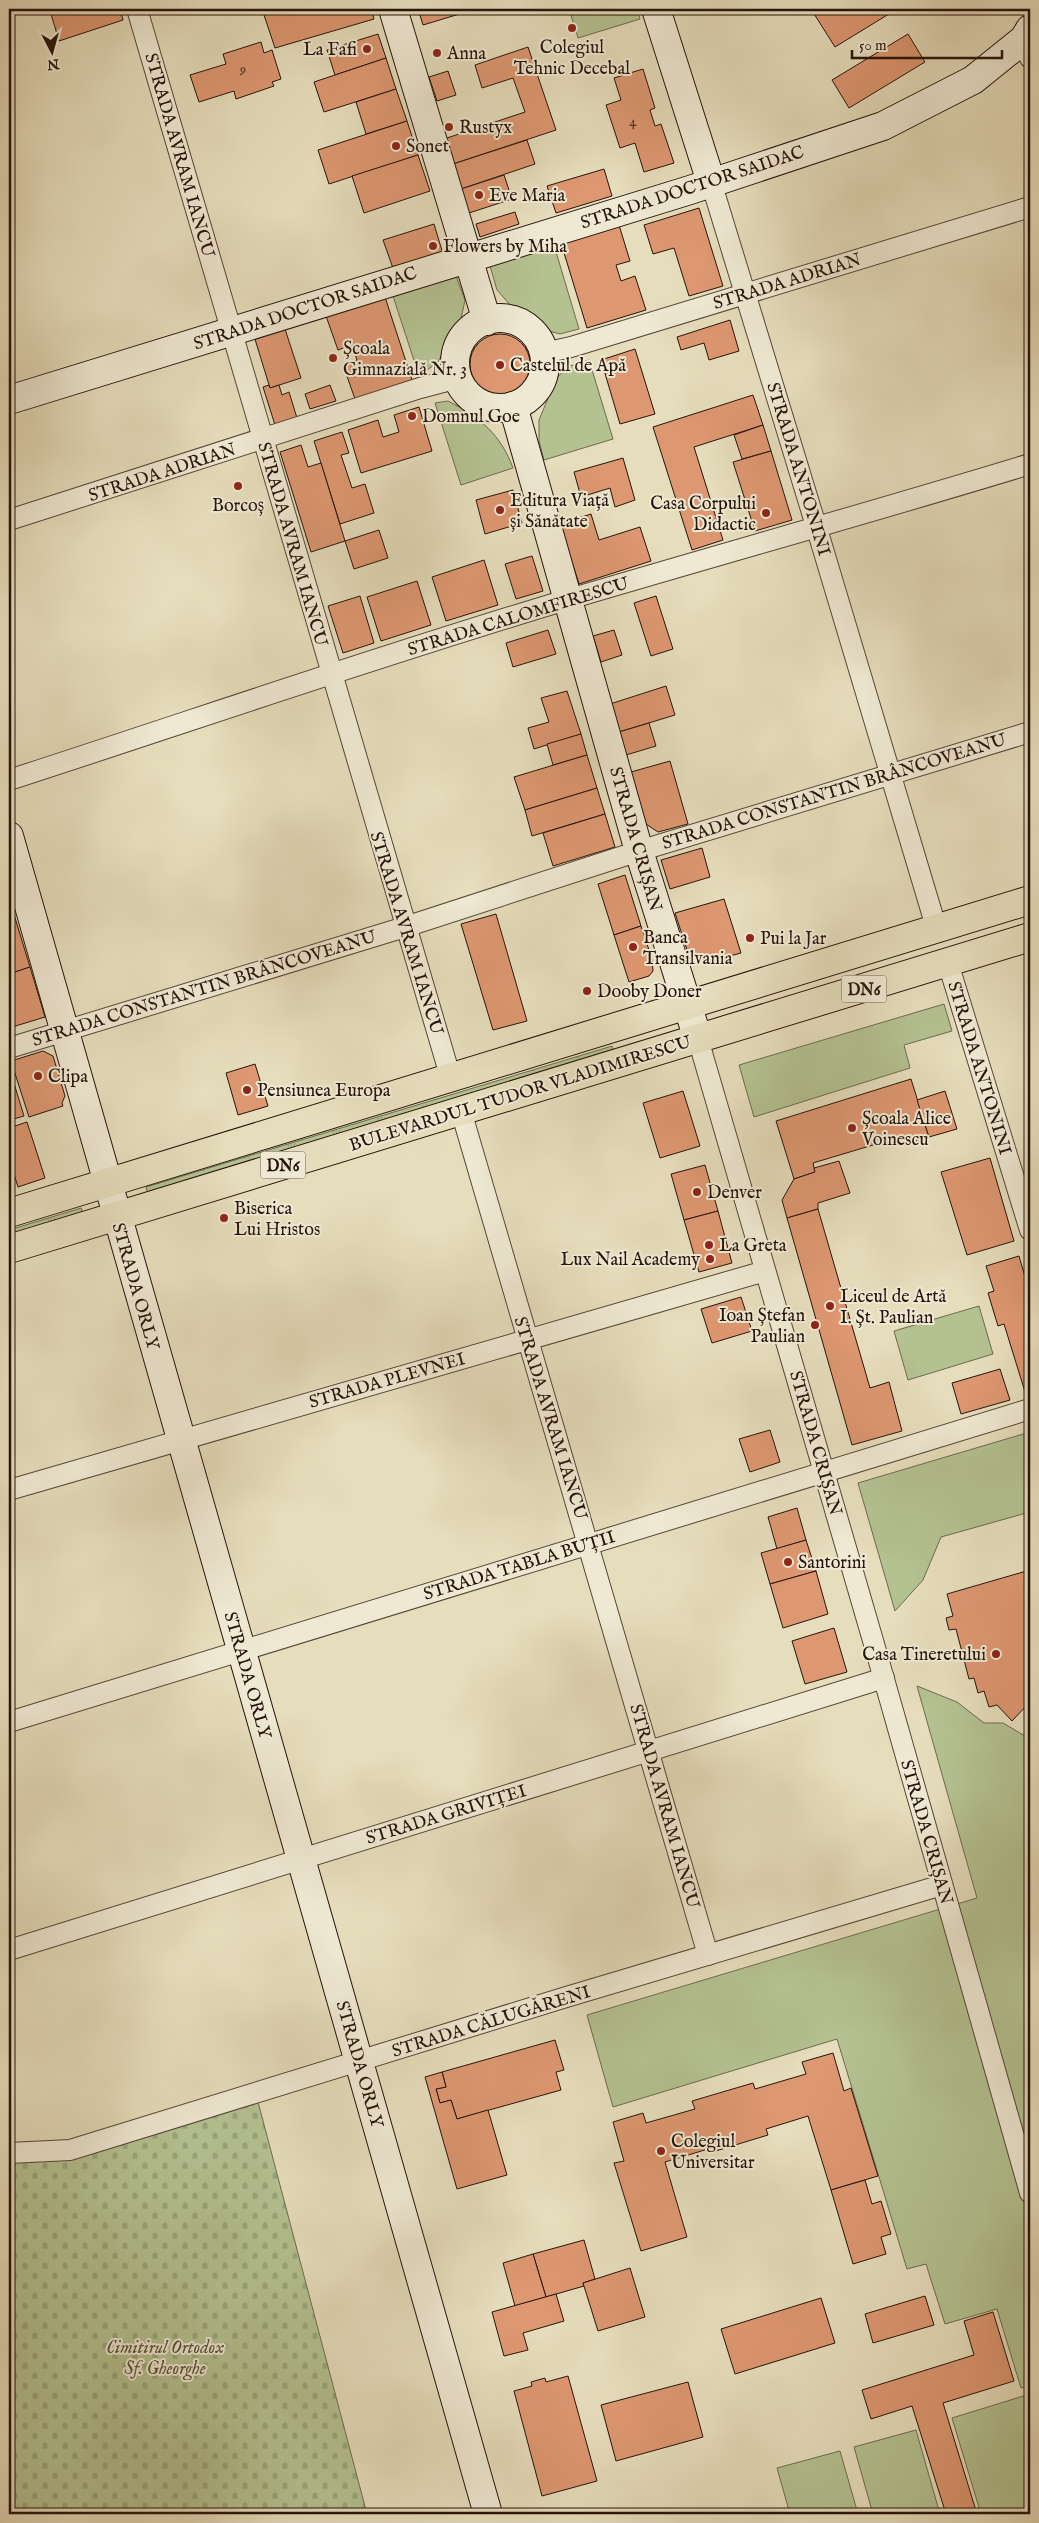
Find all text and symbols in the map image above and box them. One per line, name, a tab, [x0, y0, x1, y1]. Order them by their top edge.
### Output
marker: Colegiul Tehnic Decebal	[566, 22, 578, 34]
north arrow	[28, 28, 78, 78]
scale bar	[852, 28, 1002, 60]
text: 50 m	[859, 36, 887, 55]
place label: Colegiul Tehnic Decebal	[514, 37, 630, 81]
place label: La Fafi	[303, 39, 357, 62]
marker: La Fafi	[361, 43, 373, 55]
place label: Anna	[446, 43, 486, 66]
marker: Anna	[431, 47, 443, 59]
street label: STRADA AVRAM IANCU	[138, 51, 219, 261]
text: N	[46, 54, 61, 74]
house number: 9	[239, 60, 246, 79]
house number: 4	[629, 112, 637, 131]
place label: Rustyx	[459, 117, 512, 140]
marker: Rustyx	[443, 121, 455, 133]
place label: Sonet	[406, 136, 449, 159]
marker: Sonet	[390, 140, 402, 152]
street label: STRADA DOCTOR SAIDAC	[578, 141, 807, 236]
place label: Eve Maria	[489, 185, 566, 208]
marker: Eve Maria	[473, 189, 485, 201]
place label: Flowers by Miha	[443, 236, 567, 259]
marker: Flowers by Miha	[427, 240, 439, 252]
street label: STRADA ADRIAN	[711, 249, 865, 316]
street label: STRADA DOCTOR SAIDAC	[191, 262, 420, 357]
place label: Școala Gimnazială Nr. 3	[343, 338, 467, 382]
marker: Școala Gimnazială Nr. 3	[327, 352, 339, 364]
place label: Castelul de Apă	[510, 355, 626, 378]
marker: Castelul de Apă	[494, 359, 506, 371]
street label: STRADA ANTONINI	[760, 380, 835, 559]
place label: Domnul Goe	[422, 406, 520, 429]
marker: Domnul Goe	[406, 410, 418, 422]
street label: STRADA ADRIAN	[86, 439, 240, 508]
street label: STRADA AVRAM IANCU	[251, 440, 332, 650]
marker: Borcoș	[232, 480, 244, 492]
place label: Editura Viață și Sănătate	[510, 490, 609, 534]
place label: Casa Corpului Didactic	[650, 493, 756, 537]
place label: Borcoș	[212, 495, 264, 518]
marker: Editura Viață și Sănătate	[494, 504, 506, 516]
marker: Casa Corpului Didactic	[760, 507, 772, 519]
street label: STRADA CALOMFIRESCU	[405, 573, 633, 662]
street label: STRADA CONSTANTIN BRÂNCOVEANU	[659, 727, 1010, 856]
street label: STRADA CRIȘAN	[603, 764, 666, 915]
street label: STRADA AVRAM IANCU	[364, 829, 448, 1039]
street label: STRADA CONSTANTIN BRÂNCOVEANU	[29, 924, 380, 1053]
place label: Banca Transilvania	[643, 927, 733, 971]
place label: Pui la Jar	[760, 928, 827, 951]
marker: Pui la Jar	[744, 932, 756, 944]
marker: Banca Transilvania	[627, 941, 639, 953]
road number: DN6	[842, 976, 886, 1002]
street label: STRADA ANTONINI	[941, 979, 1016, 1158]
place label: Dooby Doner	[597, 981, 702, 1004]
marker: Dooby Doner	[581, 985, 593, 997]
street label: BULEVARDUL TUDOR VLADIMIRESCU	[346, 1031, 695, 1158]
place label: Clipa	[48, 1066, 88, 1089]
marker: Clipa	[32, 1070, 44, 1082]
place label: Pensiunea Europa	[257, 1080, 391, 1103]
marker: Pensiunea Europa	[241, 1084, 253, 1096]
place label: Școala Alice Voinescu	[861, 1108, 951, 1152]
marker: Școala Alice Voinescu	[846, 1122, 858, 1134]
road number: DN6	[260, 1152, 306, 1178]
place label: Denver	[707, 1182, 762, 1205]
marker: Denver	[691, 1186, 703, 1198]
place label: Biserica Lui Hristos	[234, 1198, 320, 1242]
marker: Biserica Lui Hristos	[218, 1212, 230, 1224]
street label: STRADA ORLY	[105, 1220, 164, 1353]
place label: La Greta	[719, 1235, 787, 1258]
marker: La Greta	[703, 1239, 715, 1251]
place label: Lux Nail Academy	[561, 1249, 700, 1272]
marker: Lux Nail Academy	[704, 1253, 716, 1265]
place label: Liceul de Artă I. Șt. Paulian	[840, 1286, 946, 1330]
marker: Liceul de Artă I. Șt. Paulian	[824, 1300, 836, 1312]
place label: Ioan Ștefan Paulian	[719, 1305, 805, 1349]
street label: STRADA AVRAM IANCU	[508, 1314, 592, 1524]
marker: Ioan Ștefan Paulian	[809, 1319, 821, 1331]
street label: STRADA PLEVNEI	[307, 1348, 468, 1415]
street label: STRADA CRIȘAN	[783, 1368, 846, 1519]
street label: STRADA TABLA BUȚII	[421, 1526, 618, 1607]
place label: Santorini	[798, 1552, 866, 1575]
marker: Santorini	[782, 1556, 794, 1568]
street label: STRADA ORLY	[217, 1609, 276, 1742]
place label: Casa Tineretului	[862, 1644, 986, 1667]
marker: Casa Tineretului	[990, 1648, 1002, 1660]
street label: STRADA AVRAM IANCU	[623, 1702, 704, 1912]
street label: STRADA CRIȘAN	[894, 1757, 957, 1908]
street label: STRADA GRIVIȚEI	[363, 1780, 530, 1851]
street label: STRADA CĂLUGĂRENI	[389, 1979, 594, 2064]
street label: STRADA ORLY	[329, 1998, 388, 2131]
place label: Colegiul Universitar	[671, 2131, 755, 2175]
marker: Colegiul Universitar	[655, 2145, 667, 2157]
park label: Cimitirul Ortodox Sf. Gheorghe	[106, 2337, 224, 2381]

